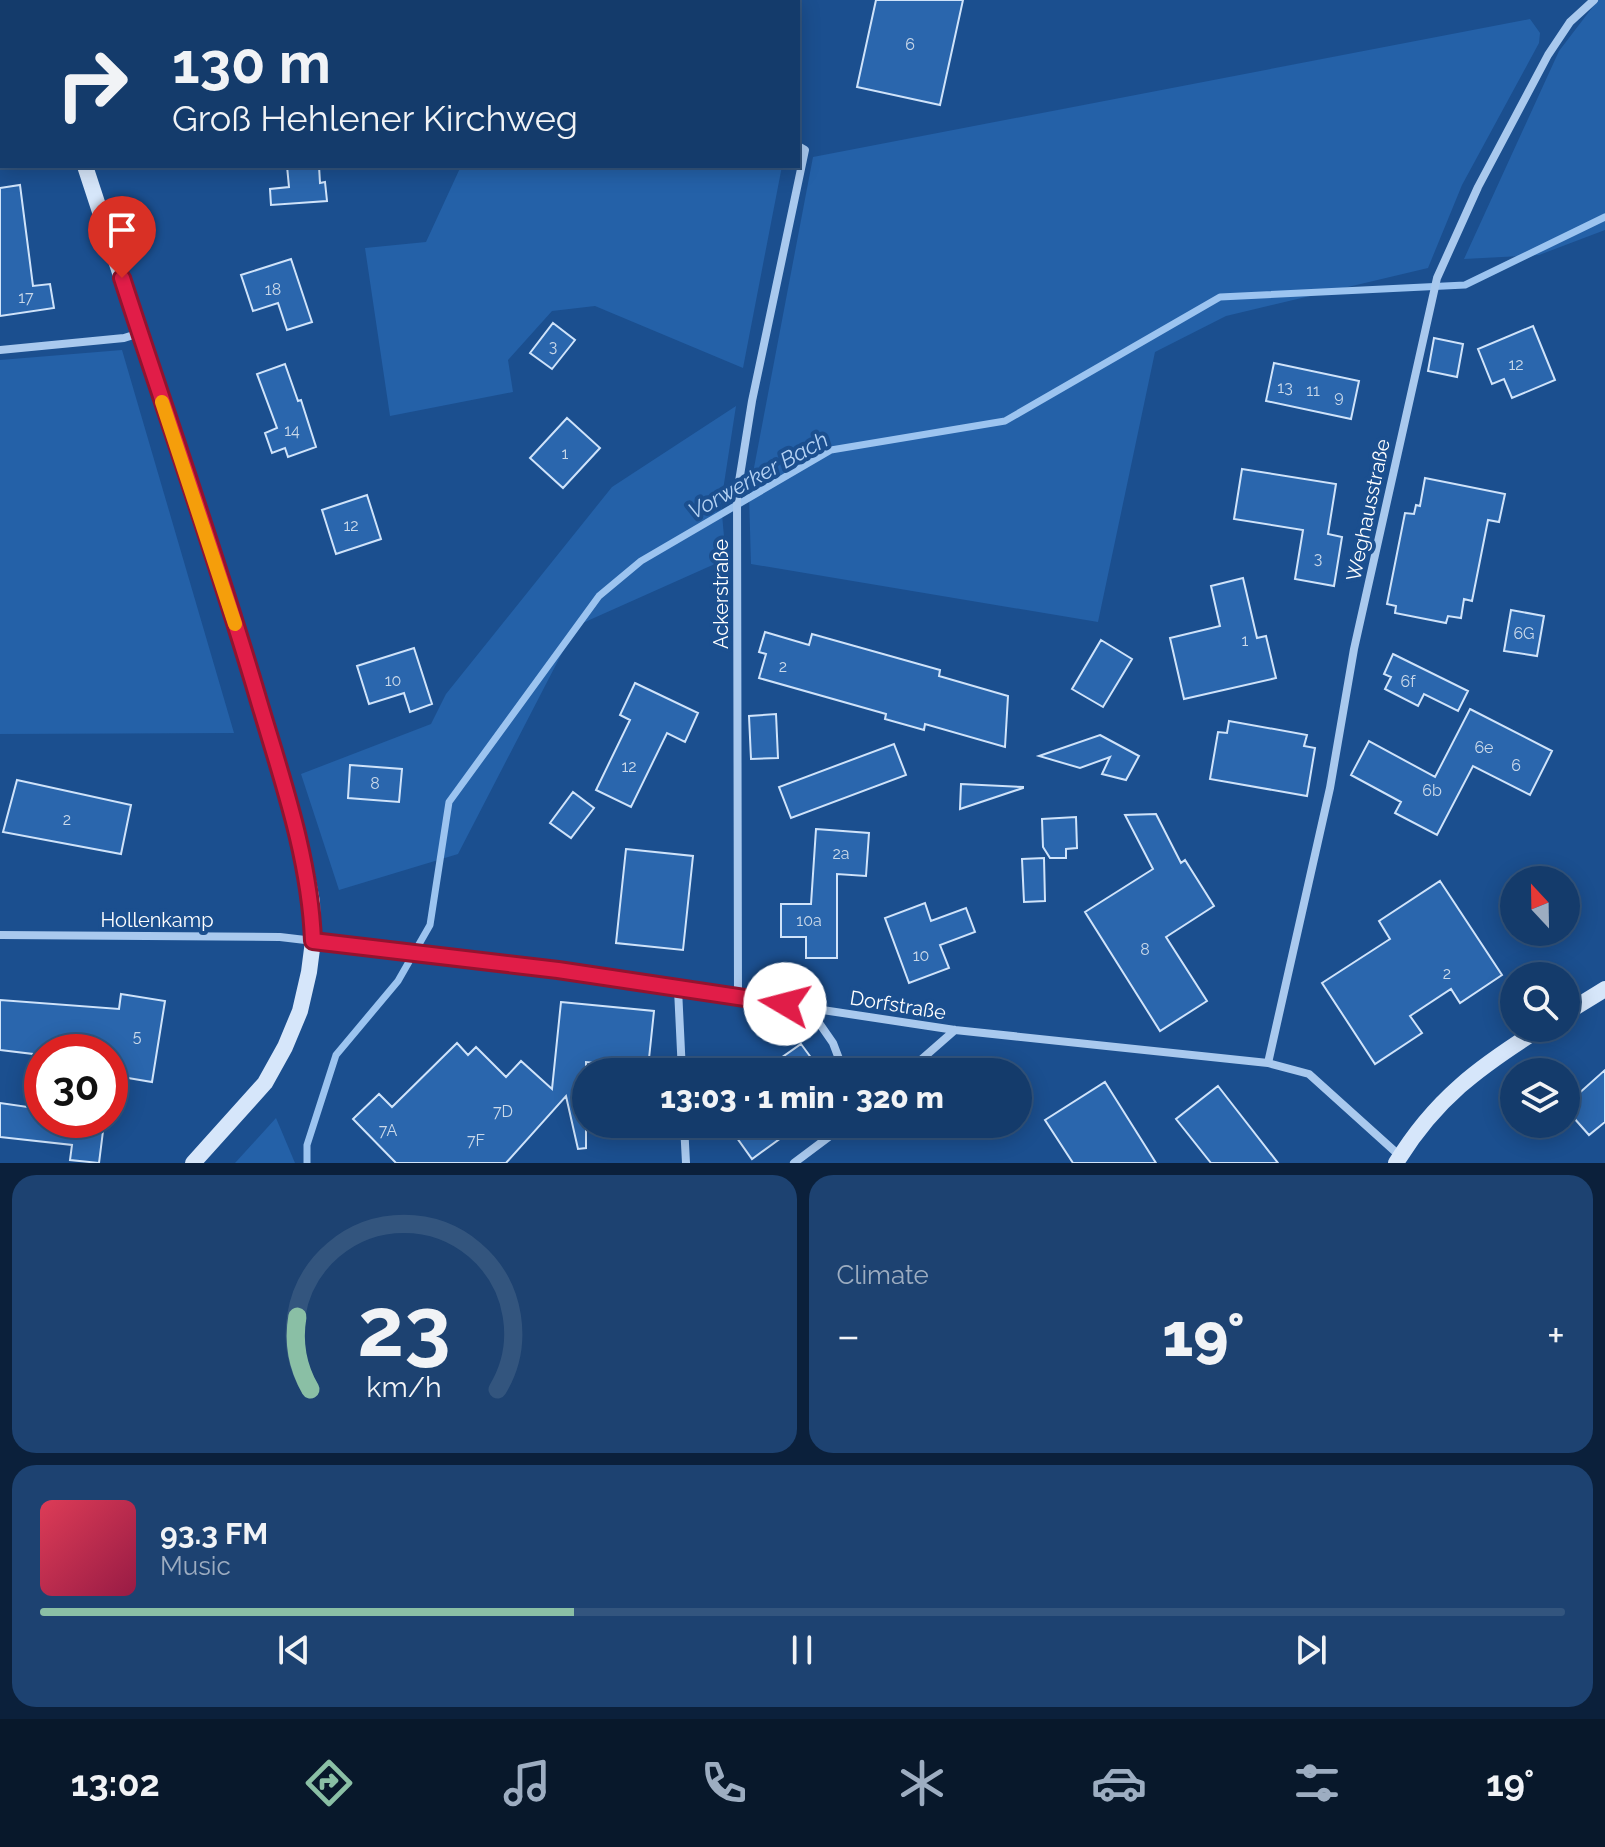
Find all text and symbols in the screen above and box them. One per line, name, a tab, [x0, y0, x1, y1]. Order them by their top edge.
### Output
text: 130 m	[172, 30, 331, 96]
icon: right	[40, 32, 144, 136]
house number: 6	[905, 35, 915, 54]
text: Groß Hehlener Kirchweg	[172, 97, 578, 139]
pin	[88, 196, 156, 278]
icon: arrive	[100, 208, 144, 252]
house number: 18	[265, 280, 281, 299]
house number: 17	[18, 288, 34, 307]
house number: 3	[549, 337, 557, 356]
house number: 12	[1508, 355, 1524, 374]
house number: 13	[1277, 378, 1293, 397]
house number: 11	[1306, 381, 1320, 400]
house number: 9	[1334, 387, 1344, 406]
house number: 14	[284, 421, 300, 440]
water label: Vorwerker Bach	[683, 426, 833, 524]
street label: Weghausstraße	[1341, 436, 1395, 583]
house number: 1	[562, 444, 569, 463]
house number: 12	[343, 516, 359, 535]
street label: Ackerstraße	[709, 539, 733, 649]
house number: 3	[1314, 549, 1322, 568]
house number: 6G	[1513, 624, 1535, 643]
house number: 1	[1242, 631, 1249, 650]
house number: 2	[779, 657, 787, 676]
house number: 10	[385, 671, 401, 690]
house number: 6f	[1401, 672, 1416, 691]
house number: 6e	[1474, 738, 1494, 757]
house number: 6	[1511, 756, 1521, 775]
house number: 12	[621, 757, 637, 776]
house number: 8	[370, 774, 380, 793]
house number: 6b	[1422, 781, 1442, 800]
house number: 2	[63, 810, 71, 829]
house number: 2a	[832, 844, 850, 863]
north arrow	[1500, 866, 1580, 946]
map controls	[1500, 866, 1580, 1138]
street label: Hollenkamp	[101, 908, 213, 932]
house number: 10a	[796, 911, 822, 930]
house number: 8	[1140, 940, 1150, 959]
house number: 10	[913, 946, 929, 965]
position arrow	[743, 962, 827, 1046]
button: search	[1500, 962, 1580, 1042]
house number: 2	[1443, 964, 1451, 983]
street label: Dorfstraße	[848, 986, 948, 1024]
house number: 5	[133, 1027, 142, 1046]
speed limit sign: 30	[24, 1034, 128, 1138]
button: layers	[1500, 1058, 1580, 1138]
text: 13:03 · 1 min · 320 m	[660, 1080, 944, 1115]
house number: 7D	[493, 1102, 513, 1121]
house number: 7A	[379, 1121, 398, 1140]
house number: 7F	[467, 1131, 485, 1150]
text: Climate	[837, 1260, 929, 1290]
text: 23	[358, 1278, 451, 1375]
text: 19°	[1162, 1300, 1245, 1370]
text: −	[837, 1310, 860, 1361]
text: +	[1547, 1310, 1565, 1361]
text: km/h	[367, 1370, 442, 1404]
text: 93.3 FM	[160, 1516, 268, 1551]
text: Music	[160, 1551, 231, 1581]
icon: previous	[272, 1628, 316, 1672]
icon: pause	[780, 1628, 824, 1672]
icon: next	[1289, 1628, 1333, 1672]
icon: directions	[301, 1755, 357, 1811]
icon: music	[499, 1755, 555, 1811]
icon: phone	[696, 1755, 752, 1811]
icon: climate	[894, 1755, 950, 1811]
icon: car	[1091, 1755, 1147, 1811]
icon: filters	[1289, 1755, 1345, 1811]
text: 13:02	[71, 1762, 160, 1804]
text: 19°	[1486, 1762, 1534, 1804]

